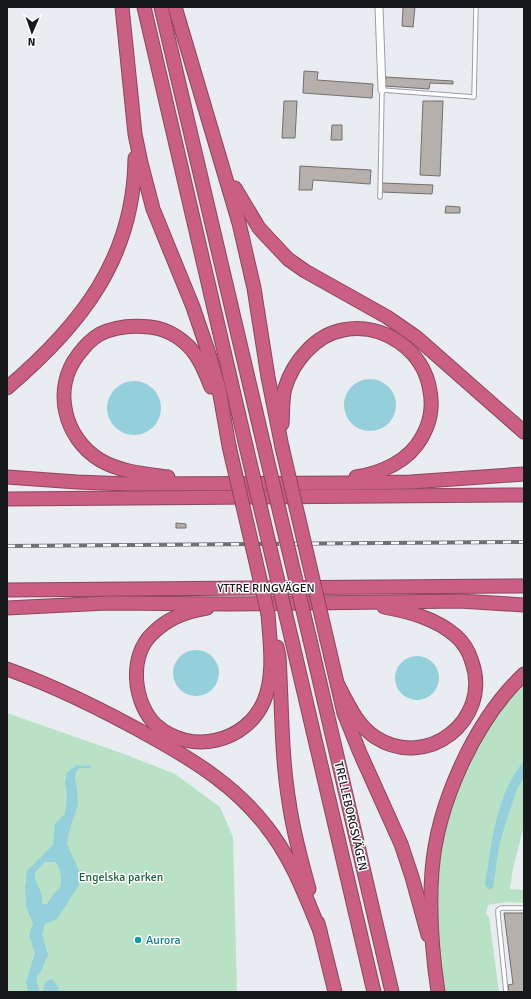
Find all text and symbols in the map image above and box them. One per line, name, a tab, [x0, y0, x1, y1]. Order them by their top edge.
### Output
north arrow	[12, 12, 52, 52]
text: N	[28, 35, 36, 48]
street label: YTTRE RINGVÄGEN	[217, 581, 315, 596]
street label: TRELLEBORGSVÄGEN	[331, 760, 370, 872]
park label: Engelska parken	[79, 870, 163, 885]
place label: Aurora	[146, 933, 181, 948]
marker: Aurora	[133, 935, 143, 945]

